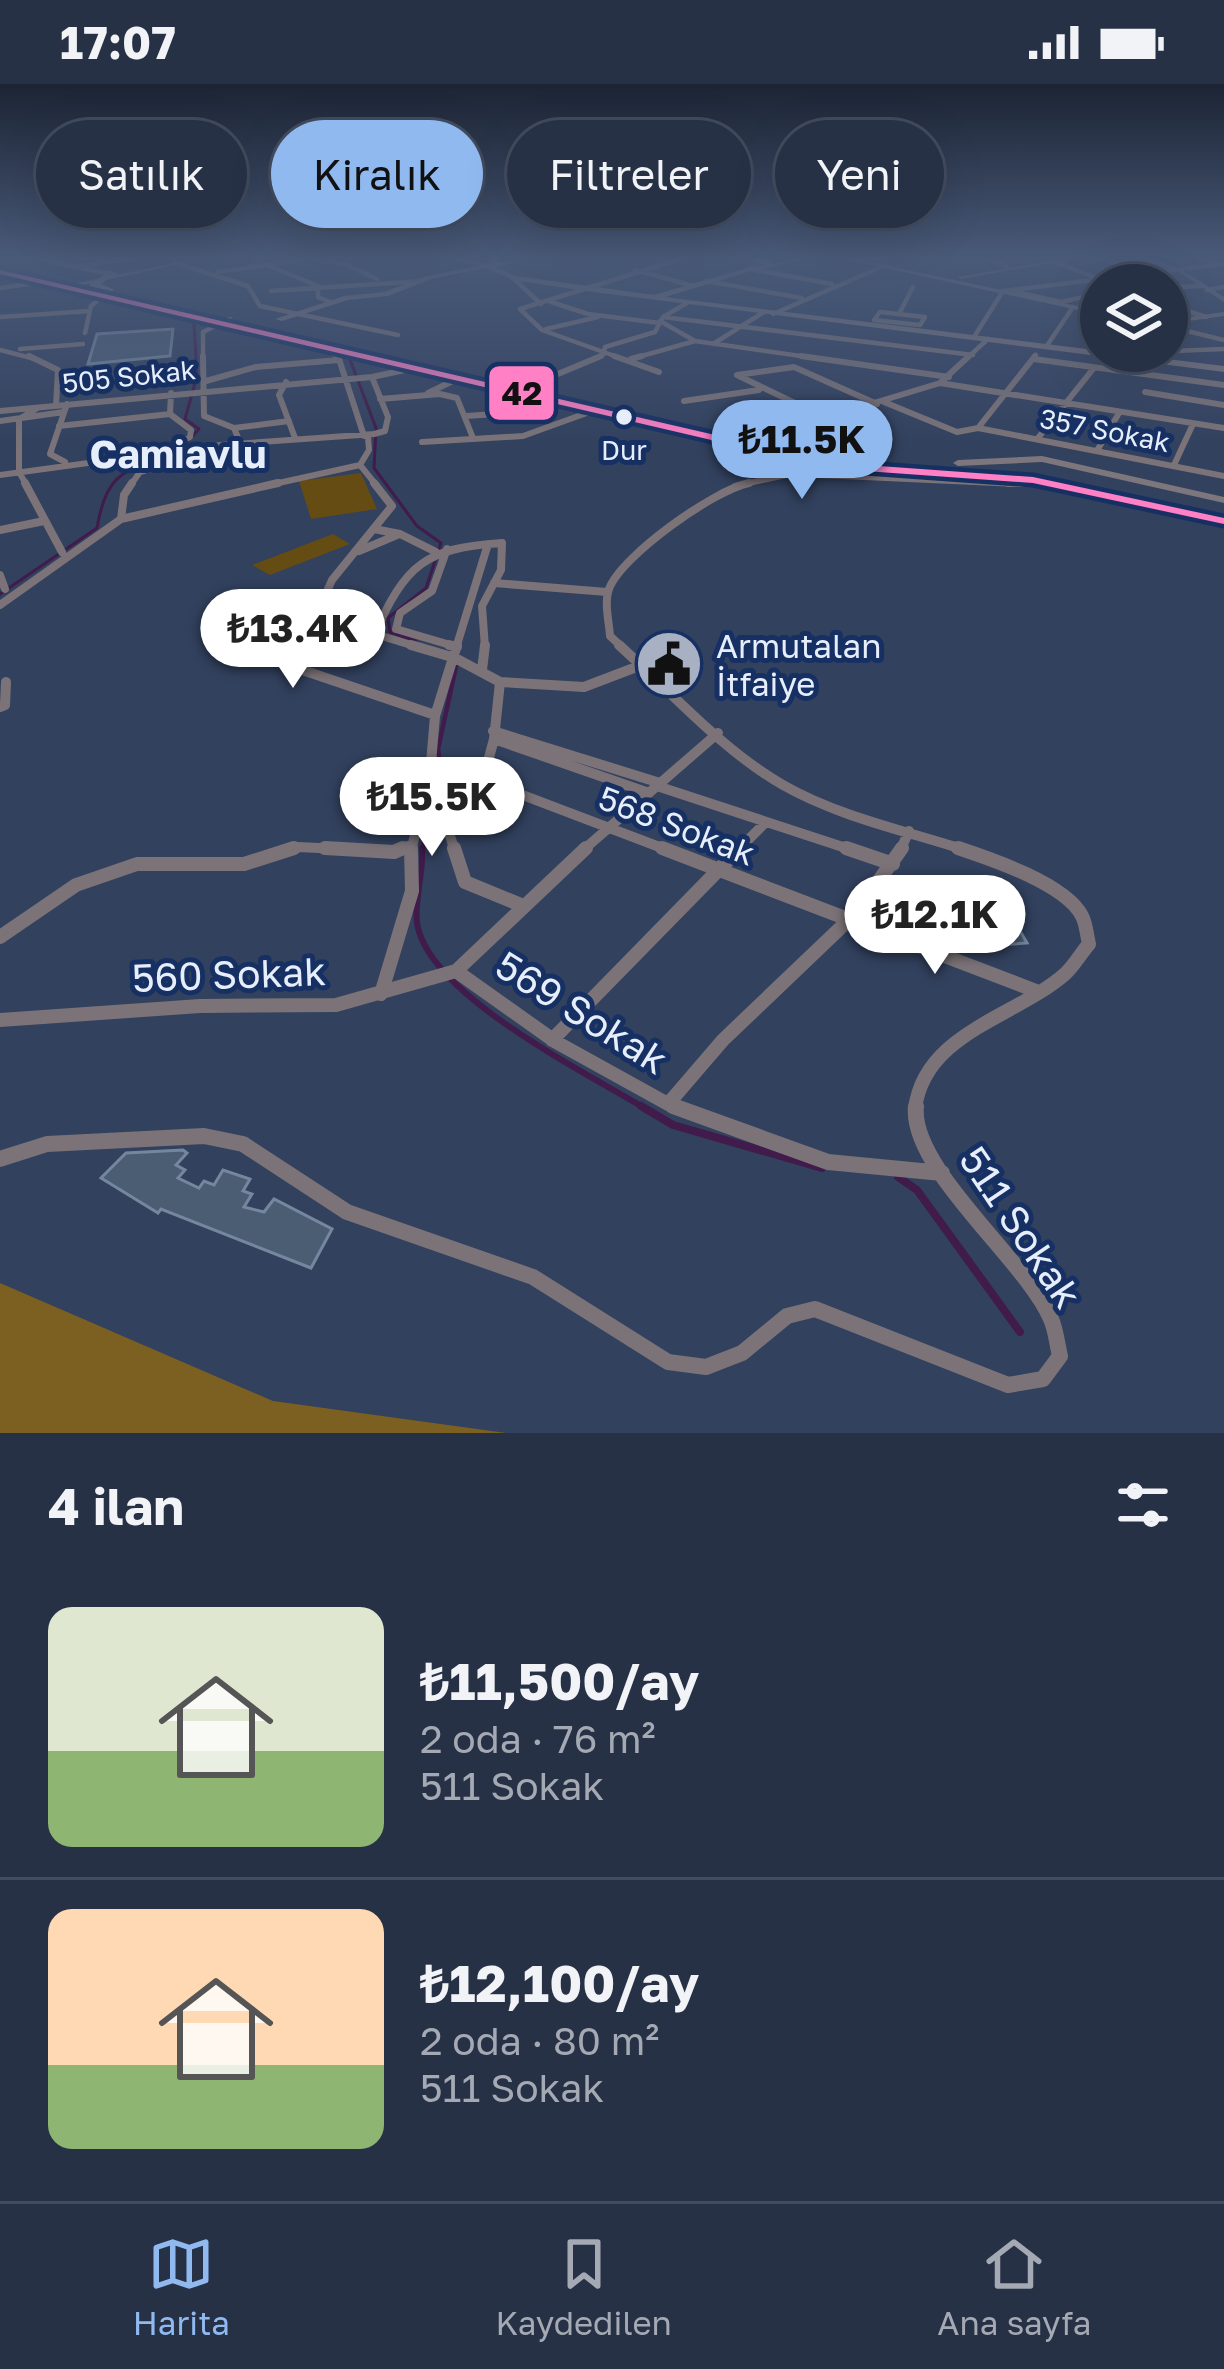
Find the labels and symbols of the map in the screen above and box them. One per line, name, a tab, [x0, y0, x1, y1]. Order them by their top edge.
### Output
street label: 505 Sokak	[61, 353, 197, 399]
line badge: 42	[487, 364, 556, 422]
text: 42	[502, 373, 542, 412]
pin: ₺11.5K	[704, 400, 900, 502]
street label: 357 Sokak	[1037, 402, 1173, 458]
marker: Dur	[613, 406, 635, 428]
district label: Camiavlu	[90, 430, 266, 477]
place label: Dur	[601, 434, 647, 466]
pin: ₺13.4K	[195, 589, 391, 691]
place label: Armutalan İtfaiye	[716, 626, 882, 703]
public building icon: Armutalan İtfaiye	[634, 629, 704, 699]
pin: ₺15.5K	[334, 757, 530, 859]
street label: 568 Sokak	[593, 777, 761, 873]
pin: ₺12.1K	[837, 875, 1033, 977]
street label: 569 Sokak	[487, 941, 677, 1083]
street label: 560 Sokak	[131, 947, 327, 1001]
street label: 511 Sokak	[950, 1137, 1092, 1317]

